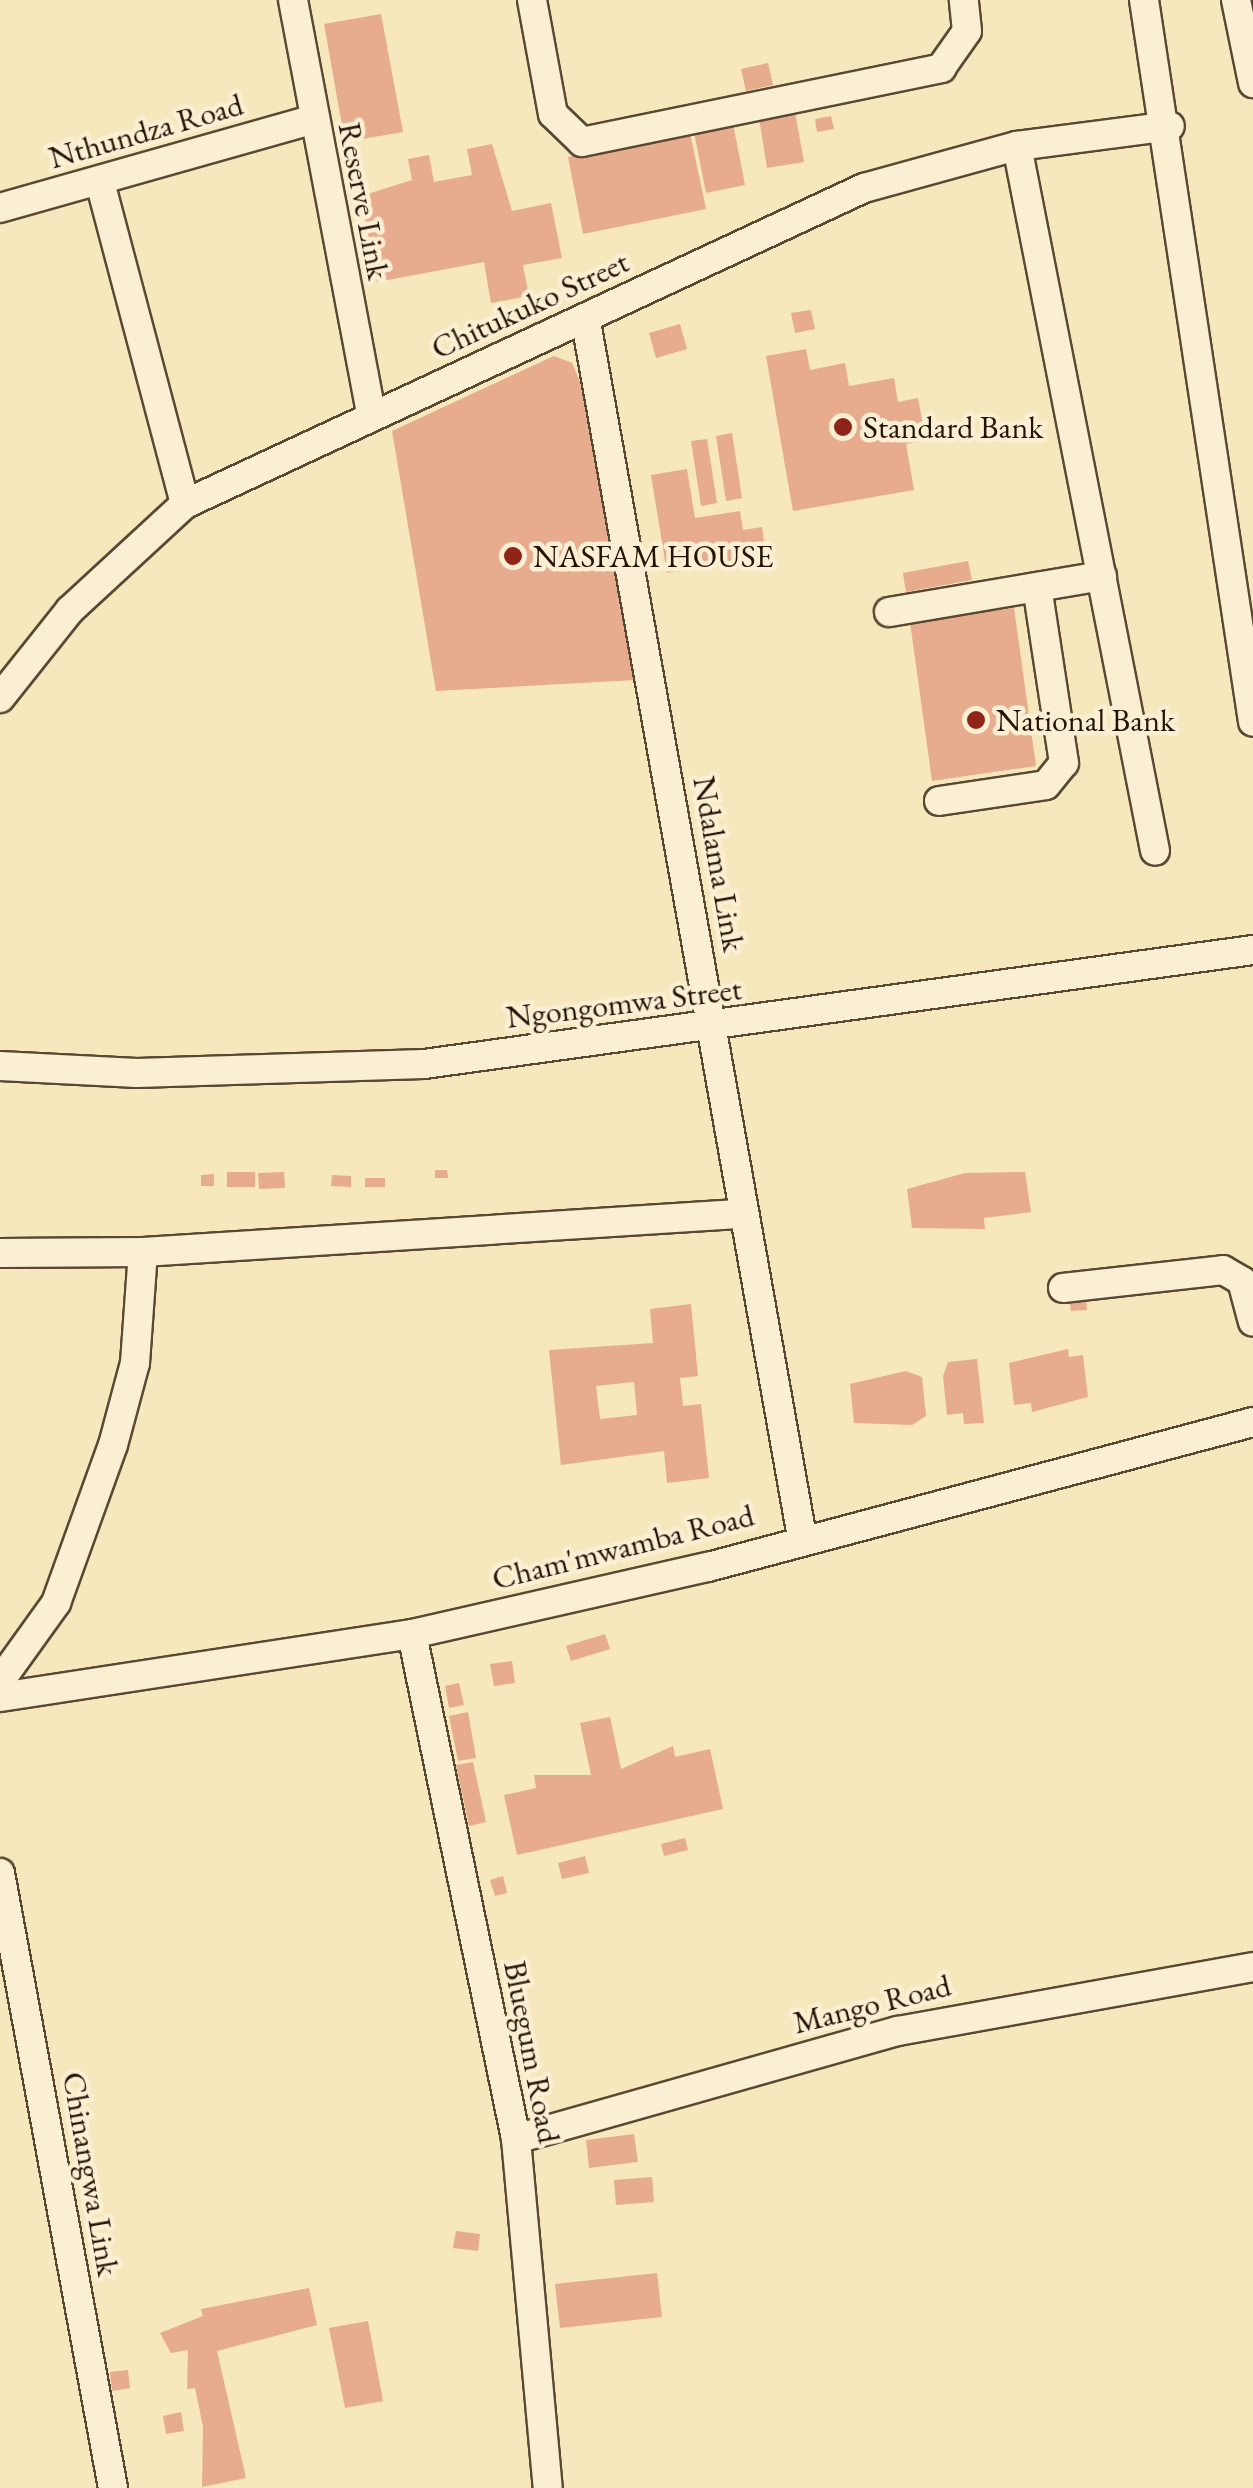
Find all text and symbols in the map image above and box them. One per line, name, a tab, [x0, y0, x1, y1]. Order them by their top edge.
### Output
street label: Nthundza Road	[45, 85, 247, 177]
street label: Reserve Link	[330, 119, 398, 283]
street label: Chitukuko Street	[425, 243, 635, 367]
place label: Standard Bank	[863, 408, 1043, 446]
marker: Standard Bank	[832, 416, 854, 438]
place label: NASFAM HOUSE	[533, 537, 774, 575]
marker: NASFAM HOUSE	[502, 545, 524, 567]
place label: National Bank	[996, 701, 1175, 739]
marker: National Bank	[965, 709, 987, 731]
street label: Ndalama Link	[685, 773, 753, 955]
street label: Ngongomwa Street	[504, 970, 744, 1036]
street label: Cham'mwamba Road	[488, 1496, 758, 1598]
street label: Bluegum Road	[496, 1958, 568, 2146]
street label: Mango Road	[789, 1966, 955, 2042]
street label: Chinangwa Link	[54, 2069, 128, 2279]

